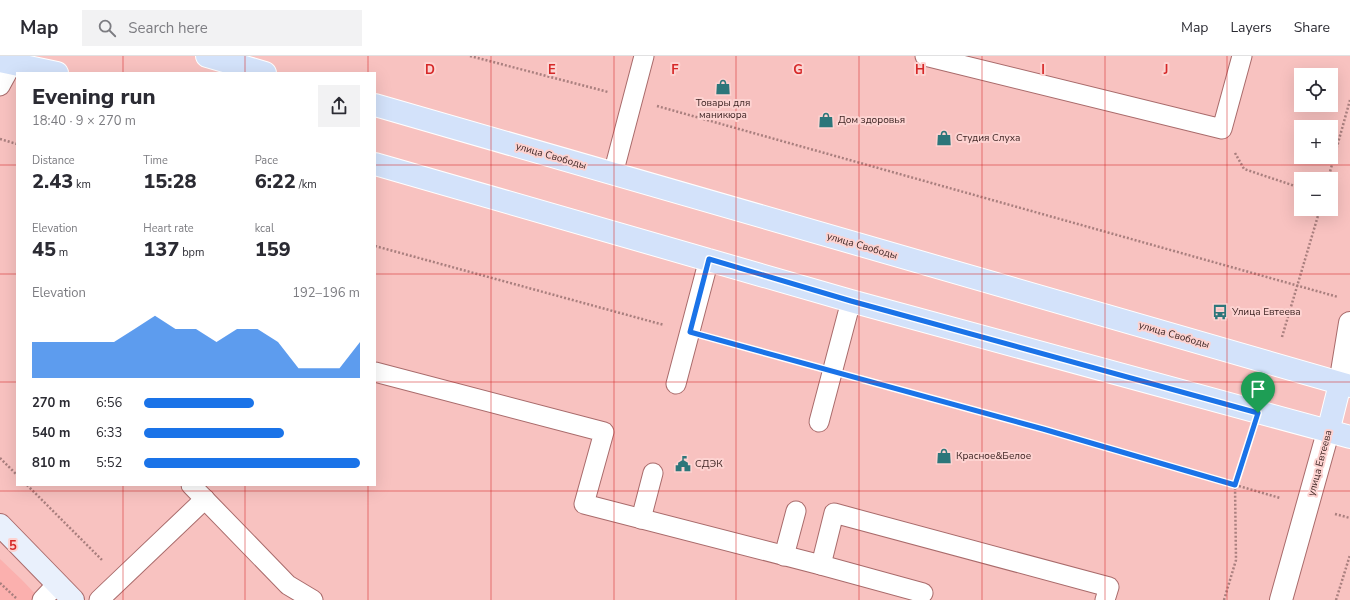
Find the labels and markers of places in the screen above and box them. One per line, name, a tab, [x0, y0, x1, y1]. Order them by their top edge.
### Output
shop icon: Товары для маникюра	[714, 78, 732, 96]
place label: Товары для маникюра	[696, 96, 750, 122]
shop icon: Дом здоровья	[817, 111, 835, 129]
place label: Дом здоровья	[838, 113, 905, 127]
shop icon: Студия Слуха	[935, 129, 953, 147]
place label: Студия Слуха	[956, 131, 1020, 145]
bus stop icon: Улица Евтеева	[1211, 303, 1229, 321]
place label: Улица Евтеева	[1231, 305, 1301, 319]
pin	[1241, 372, 1275, 413]
shop icon: Красное&Белое	[935, 447, 953, 465]
place label: Красное&Белое	[956, 449, 1031, 463]
public building icon: СДЭК	[674, 455, 692, 473]
place label: СДЭК	[695, 457, 723, 471]

